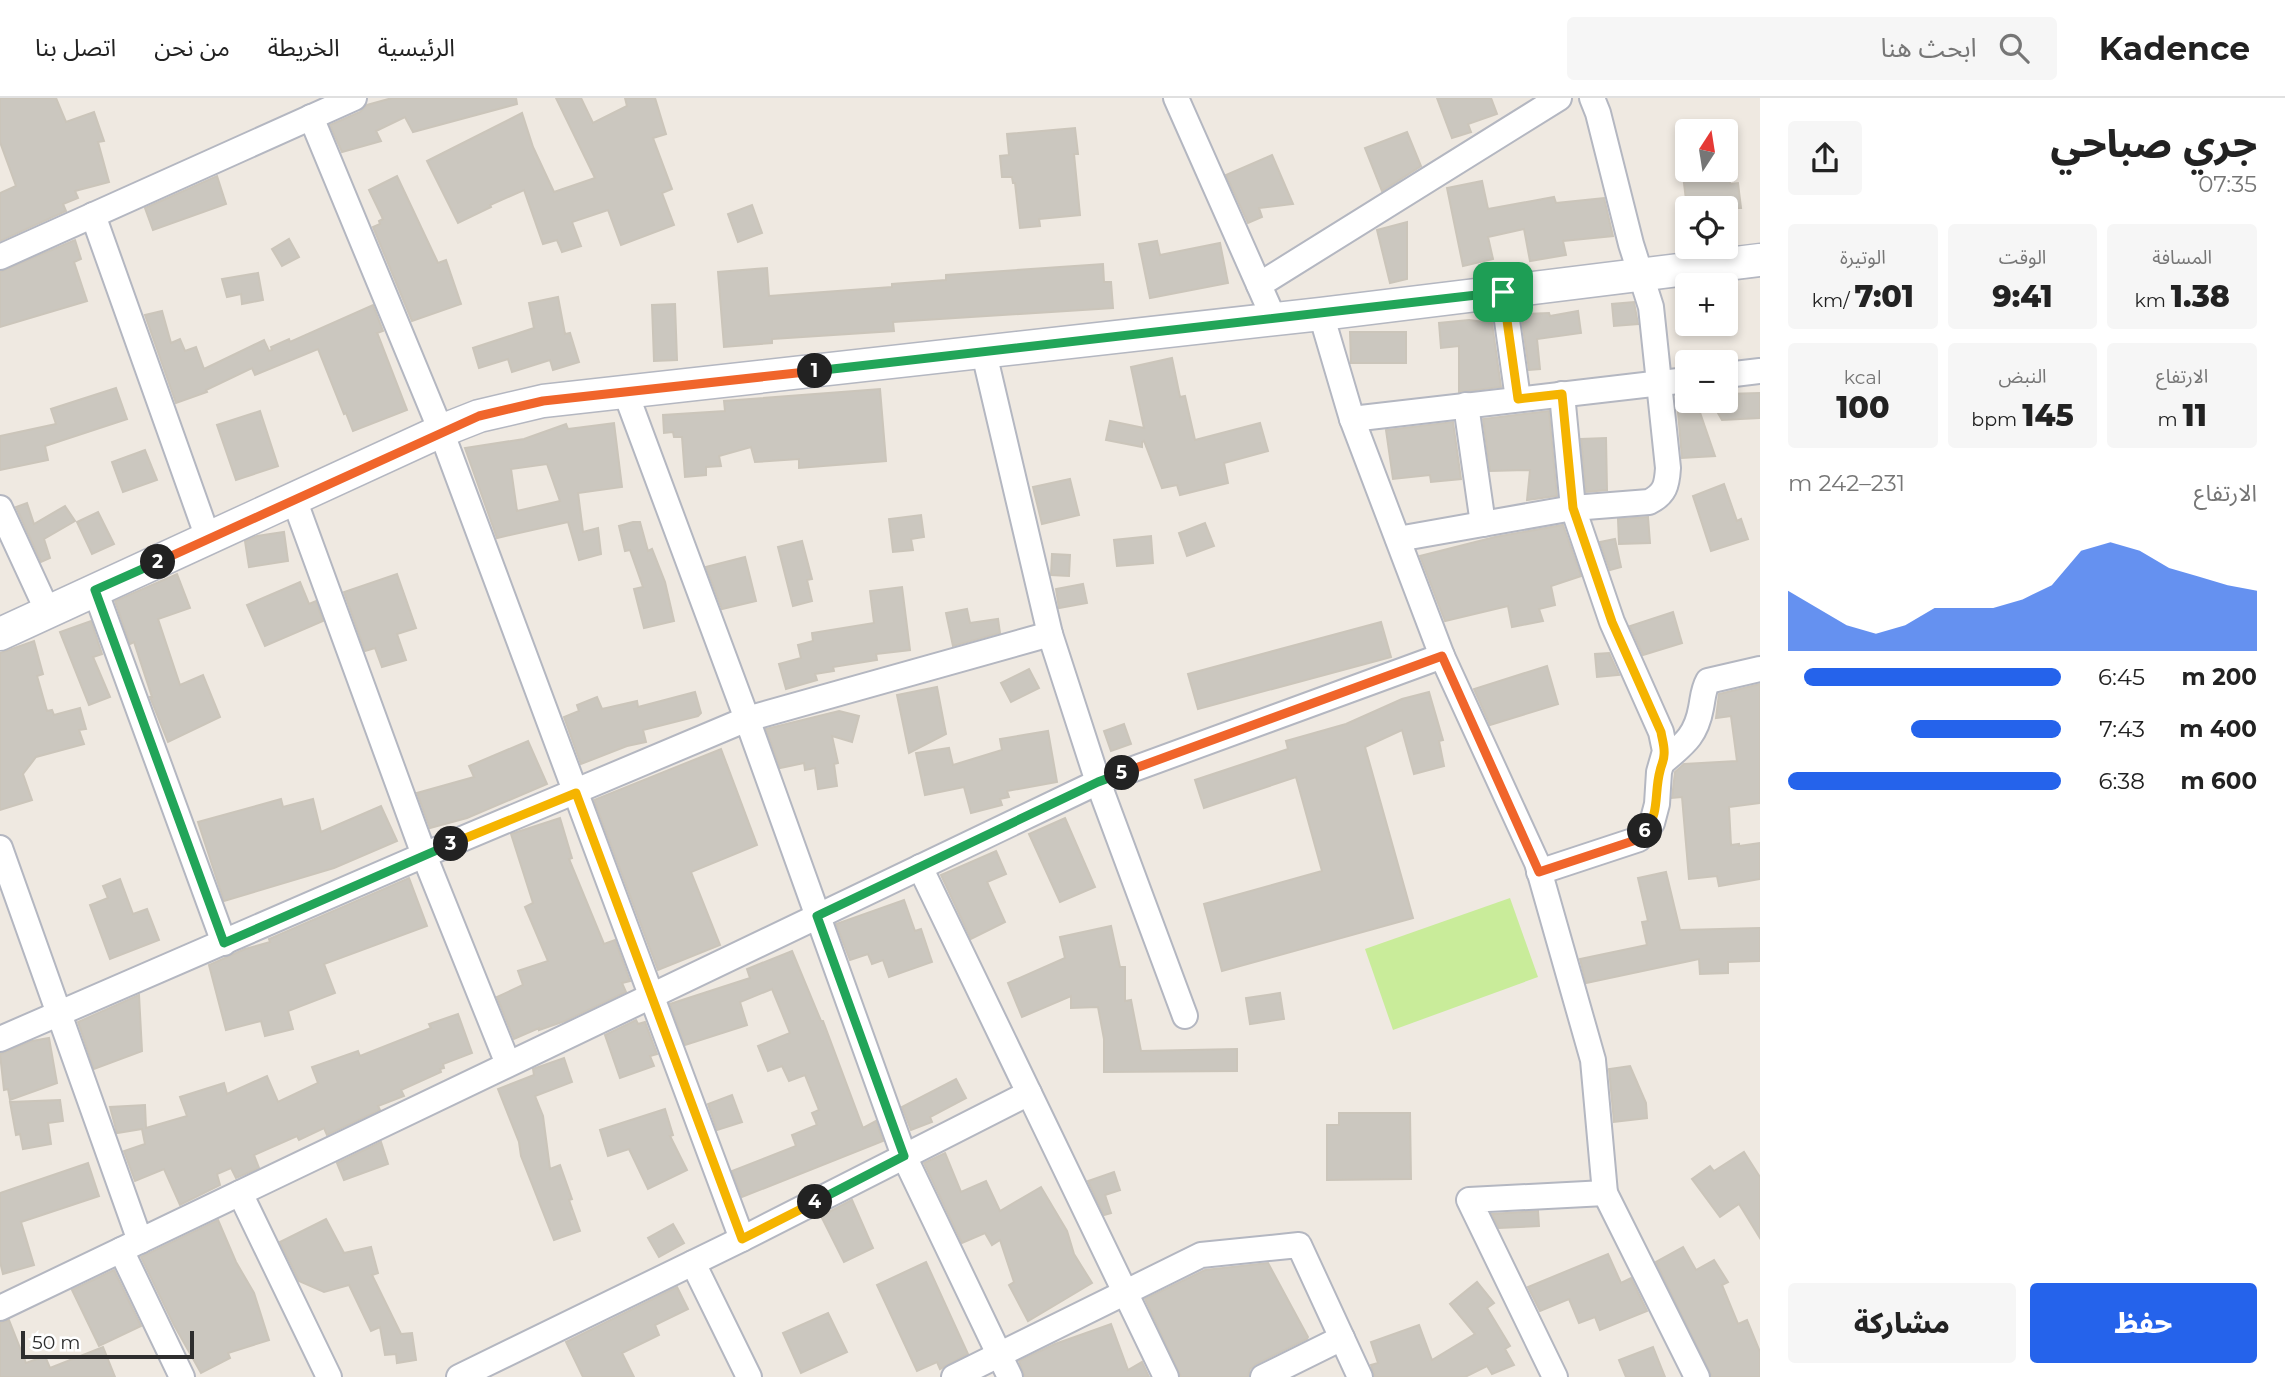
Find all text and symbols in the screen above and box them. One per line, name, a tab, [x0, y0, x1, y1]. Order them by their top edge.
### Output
search box	[1567, 17, 2057, 80]
text: Kadence	[2099, 28, 2250, 68]
icon: search	[1995, 29, 2033, 67]
text: ابحث هنا	[1880, 32, 1977, 64]
text: اتصل بنا	[35, 33, 116, 62]
text: من نحن	[154, 33, 230, 62]
text: الخريطة	[268, 33, 340, 62]
text: الرئيسية	[378, 33, 455, 62]
north arrow	[1675, 119, 1738, 182]
map controls	[1675, 119, 1738, 413]
text: جري صباحي	[2051, 120, 2257, 167]
button: share	[1788, 121, 1862, 195]
text: 07:35	[2198, 170, 2257, 198]
button: locate	[1675, 196, 1738, 259]
text: الوتيرة	[1840, 246, 1886, 269]
text: الوقت	[1999, 246, 2046, 269]
text: المسافة	[2152, 246, 2212, 269]
pin	[1473, 262, 1533, 322]
icon: arrive	[1484, 273, 1522, 311]
button: +	[1675, 273, 1738, 336]
text: 7:01	[1855, 278, 1914, 315]
text: 9:41	[1992, 278, 2053, 315]
text: 1.38	[2171, 278, 2230, 315]
text: /km	[1812, 289, 1855, 312]
text: km	[2134, 289, 2171, 312]
button: −	[1675, 350, 1738, 413]
pin: 1	[798, 354, 832, 388]
text: 1	[811, 359, 818, 382]
text: النبض	[1998, 365, 2047, 388]
text: الارتفاع	[2156, 365, 2208, 388]
text: kcal	[1844, 366, 1882, 389]
text: 100	[1836, 389, 1889, 426]
text: 145	[2022, 397, 2074, 434]
text: 11	[2183, 397, 2207, 434]
text: bpm	[1971, 408, 2022, 431]
text: m	[2157, 408, 2183, 431]
text: 231–242 m	[1788, 469, 1905, 497]
text: الارتفاع	[2194, 479, 2257, 507]
pin: 2	[140, 545, 176, 580]
text: 2	[152, 550, 163, 573]
text: 6:45	[2098, 663, 2145, 691]
text: 200 m	[2182, 663, 2257, 691]
text: 7:43	[2099, 715, 2145, 743]
text: 400 m	[2179, 715, 2257, 743]
pin: 5	[1104, 756, 1140, 790]
text: 5	[1116, 761, 1127, 784]
text: 6:38	[2098, 767, 2145, 795]
text: 600 m	[2180, 767, 2257, 795]
pin: 6	[1628, 814, 1662, 848]
text: 6	[1638, 819, 1651, 842]
pin: 3	[434, 826, 468, 862]
text: 3	[445, 832, 456, 855]
pin: 4	[798, 1184, 832, 1220]
text: 4	[808, 1190, 821, 1213]
button: مشاركة	[1788, 1283, 2016, 1363]
button: حفظ	[2030, 1283, 2257, 1363]
scale bar	[21, 1328, 194, 1360]
text: 50 m	[32, 1331, 80, 1354]

